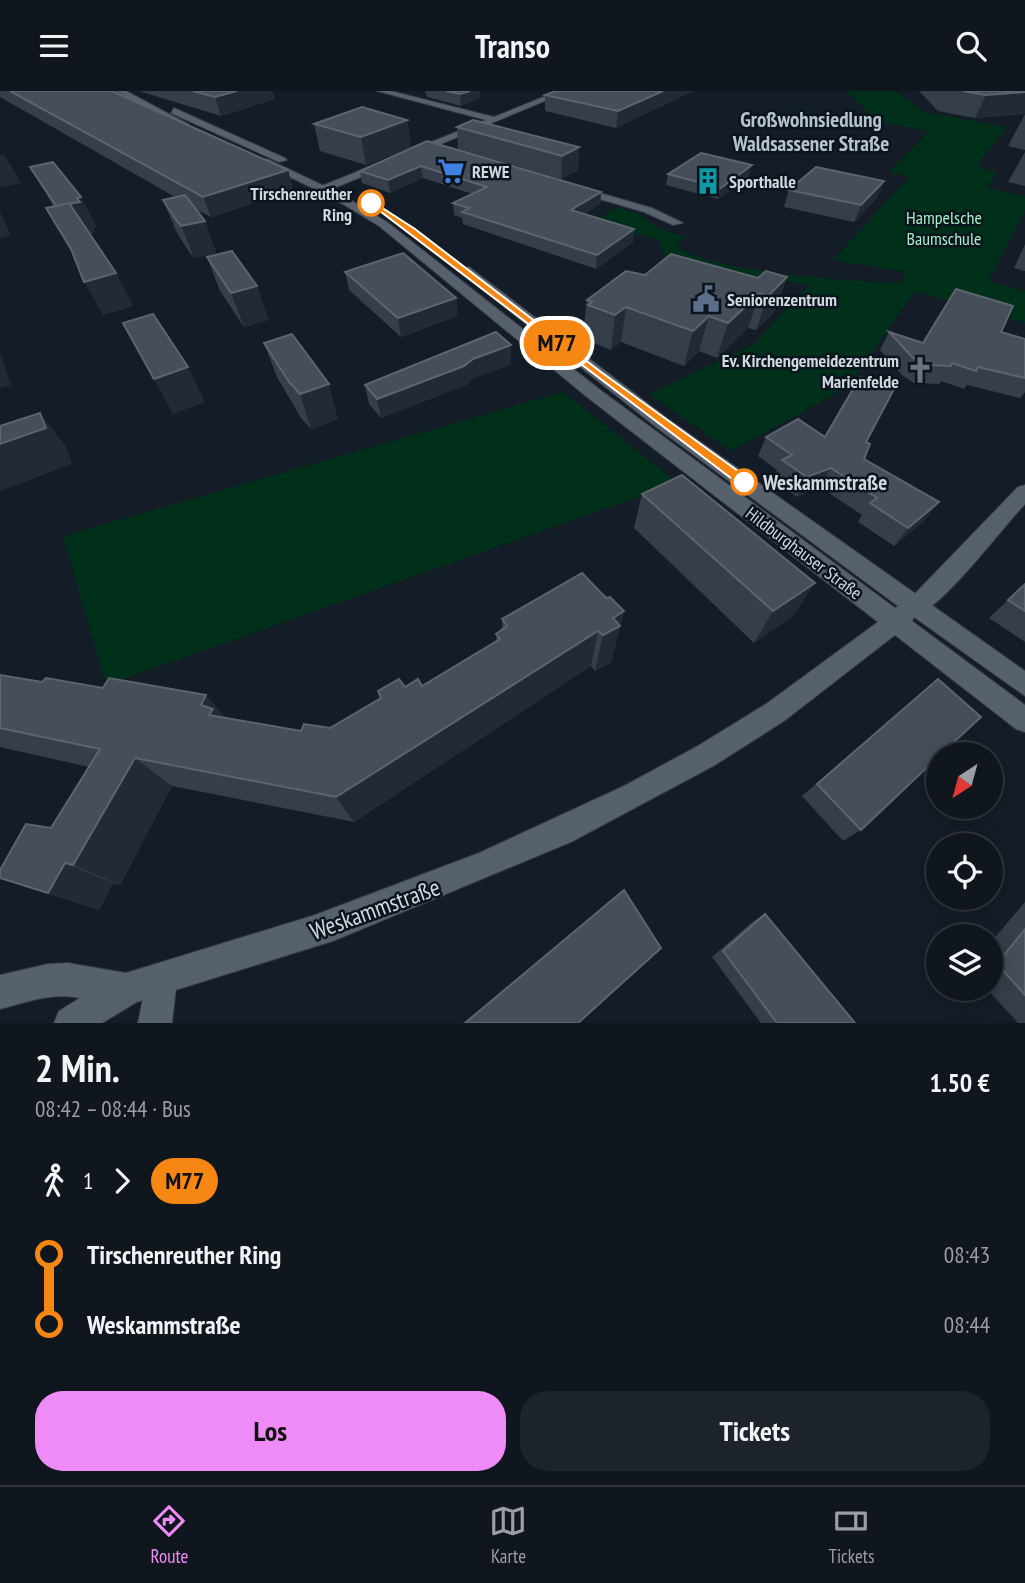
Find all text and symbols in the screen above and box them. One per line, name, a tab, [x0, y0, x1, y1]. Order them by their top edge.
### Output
text: Transo	[475, 25, 550, 67]
icon: menu	[35, 27, 73, 65]
icon: search	[952, 27, 990, 65]
district label: Großwohnsiedlung Waldsassener Straße	[732, 106, 889, 157]
supermarket icon: REWE	[436, 156, 466, 186]
place label: REWE	[472, 160, 510, 183]
building icon: Sporthalle	[693, 166, 723, 196]
place label: Sporthalle	[729, 170, 796, 193]
place label: Tirschenreuther Ring	[250, 182, 353, 226]
marker: Tirschenreuther Ring	[358, 190, 384, 216]
park label: Hampelsche Baumschule	[906, 206, 982, 250]
public building icon: Seniorenzentrum	[691, 284, 721, 314]
place label: Seniorenzentrum	[727, 288, 837, 311]
line badge: M77	[517, 320, 597, 366]
text: M77	[538, 327, 576, 358]
place label: Ev. Kirchengemeidezentrum Marienfelde	[722, 349, 899, 393]
church icon: Ev. Kirchengemeidezentrum Marienfelde	[905, 355, 935, 385]
marker: Weskammstraße	[731, 469, 757, 495]
place label: Weskammstraße	[762, 469, 887, 496]
street label: Hildburghauser Straße	[741, 502, 867, 604]
north arrow	[926, 742, 1003, 819]
map controls	[926, 742, 1003, 1001]
button: locate	[926, 833, 1003, 910]
street label: Weskammstraße	[306, 871, 444, 947]
button: layers	[926, 924, 1003, 1001]
text: 2 Min.	[35, 1043, 120, 1092]
text: 1.50 €	[929, 1066, 990, 1099]
text: 08:42 – 08:44 · Bus	[35, 1094, 191, 1123]
icon: walk	[35, 1162, 73, 1200]
icon: forward	[103, 1162, 141, 1200]
text: M77	[165, 1165, 204, 1196]
text: 1	[83, 1166, 93, 1195]
text: Tirschenreuther Ring	[87, 1238, 281, 1271]
text: 08:43	[944, 1240, 990, 1269]
text: Weskammstraße	[87, 1308, 241, 1341]
text: 08:44	[944, 1310, 990, 1339]
button: Los	[35, 1391, 506, 1471]
button: Tickets	[520, 1391, 990, 1471]
tab: Route	[150, 1502, 188, 1568]
tab: Karte	[489, 1502, 527, 1568]
tab: Tickets	[828, 1502, 874, 1568]

